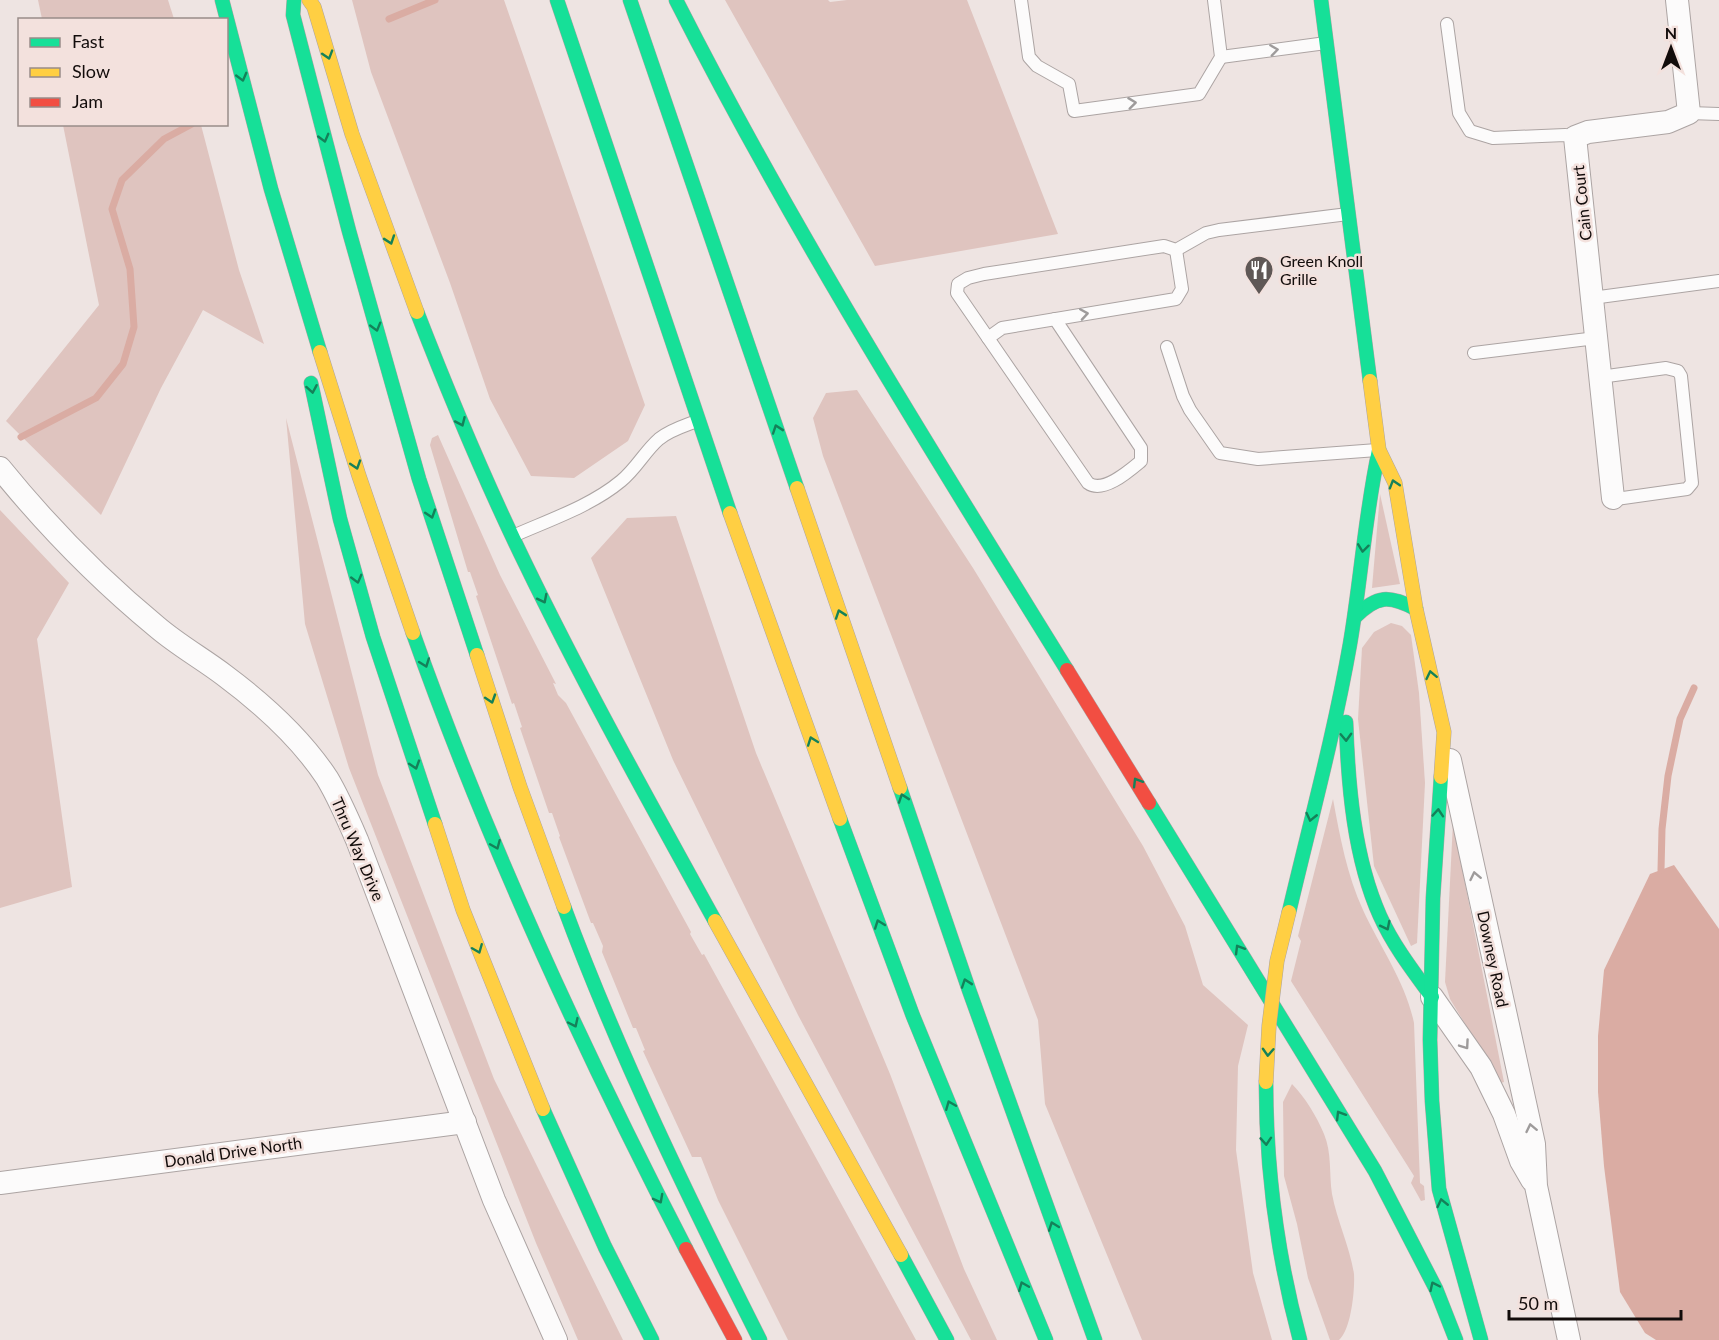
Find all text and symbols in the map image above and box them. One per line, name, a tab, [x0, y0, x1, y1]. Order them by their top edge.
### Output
legend	[18, 18, 228, 126]
north arrow	[1641, 18, 1701, 78]
text: N	[1665, 23, 1677, 42]
text: Fast	[72, 30, 105, 52]
one-way arrow	[1269, 45, 1278, 57]
one-way arrow	[321, 49, 333, 60]
text: Slow	[72, 60, 110, 82]
one-way arrow	[235, 71, 247, 82]
text: Jam	[72, 90, 103, 112]
one-way arrow	[1128, 97, 1137, 110]
one-way arrow	[317, 133, 330, 143]
street label: Cain Court	[1568, 164, 1595, 242]
one-way arrow	[382, 234, 395, 245]
place label: Green Knoll Grille	[1280, 251, 1363, 288]
restaurant icon: Green Knoll Grille	[1243, 254, 1275, 296]
one-way arrow	[1079, 309, 1089, 321]
one-way arrow	[369, 321, 381, 331]
one-way arrow	[305, 384, 318, 394]
one-way arrow	[454, 415, 466, 426]
one-way arrow	[772, 424, 785, 435]
one-way arrow	[349, 459, 361, 470]
one-way arrow	[1389, 479, 1401, 490]
one-way arrow	[423, 508, 436, 519]
one-way arrow	[1357, 544, 1370, 553]
one-way arrow	[349, 574, 362, 584]
one-way arrow	[535, 592, 547, 603]
one-way arrow	[835, 609, 848, 619]
one-way arrow	[417, 657, 430, 668]
one-way arrow	[1425, 670, 1438, 680]
one-way arrow	[484, 693, 497, 704]
one-way arrow	[1340, 732, 1353, 741]
one-way arrow	[806, 736, 819, 746]
one-way arrow	[408, 759, 420, 770]
one-way arrow	[1133, 778, 1144, 789]
one-way arrow	[898, 793, 911, 804]
street label: Thru Way Drive	[328, 794, 389, 903]
one-way arrow	[1432, 809, 1445, 818]
one-way arrow	[1306, 812, 1319, 822]
one-way arrow	[489, 838, 501, 849]
one-way arrow	[1470, 871, 1483, 881]
street label: Downey Road	[1474, 909, 1513, 1009]
one-way arrow	[874, 919, 887, 929]
one-way arrow	[1379, 920, 1391, 931]
one-way arrow	[471, 943, 484, 954]
one-way arrow	[1234, 945, 1246, 955]
one-way arrow	[961, 978, 974, 988]
one-way arrow	[567, 1017, 579, 1028]
one-way arrow	[1458, 1039, 1469, 1050]
one-way arrow	[1262, 1048, 1275, 1057]
one-way arrow	[945, 1101, 957, 1112]
one-way arrow	[1336, 1111, 1348, 1121]
one-way arrow	[1525, 1124, 1538, 1134]
street label: Donald Drive North	[163, 1132, 303, 1171]
one-way arrow	[1259, 1136, 1272, 1145]
one-way arrow	[652, 1192, 663, 1203]
one-way arrow	[1436, 1198, 1449, 1208]
one-way arrow	[1048, 1221, 1061, 1232]
one-way arrow	[1018, 1281, 1030, 1292]
one-way arrow	[1430, 1281, 1442, 1292]
scale bar	[1509, 1283, 1682, 1321]
text: 50 m	[1518, 1292, 1558, 1314]

